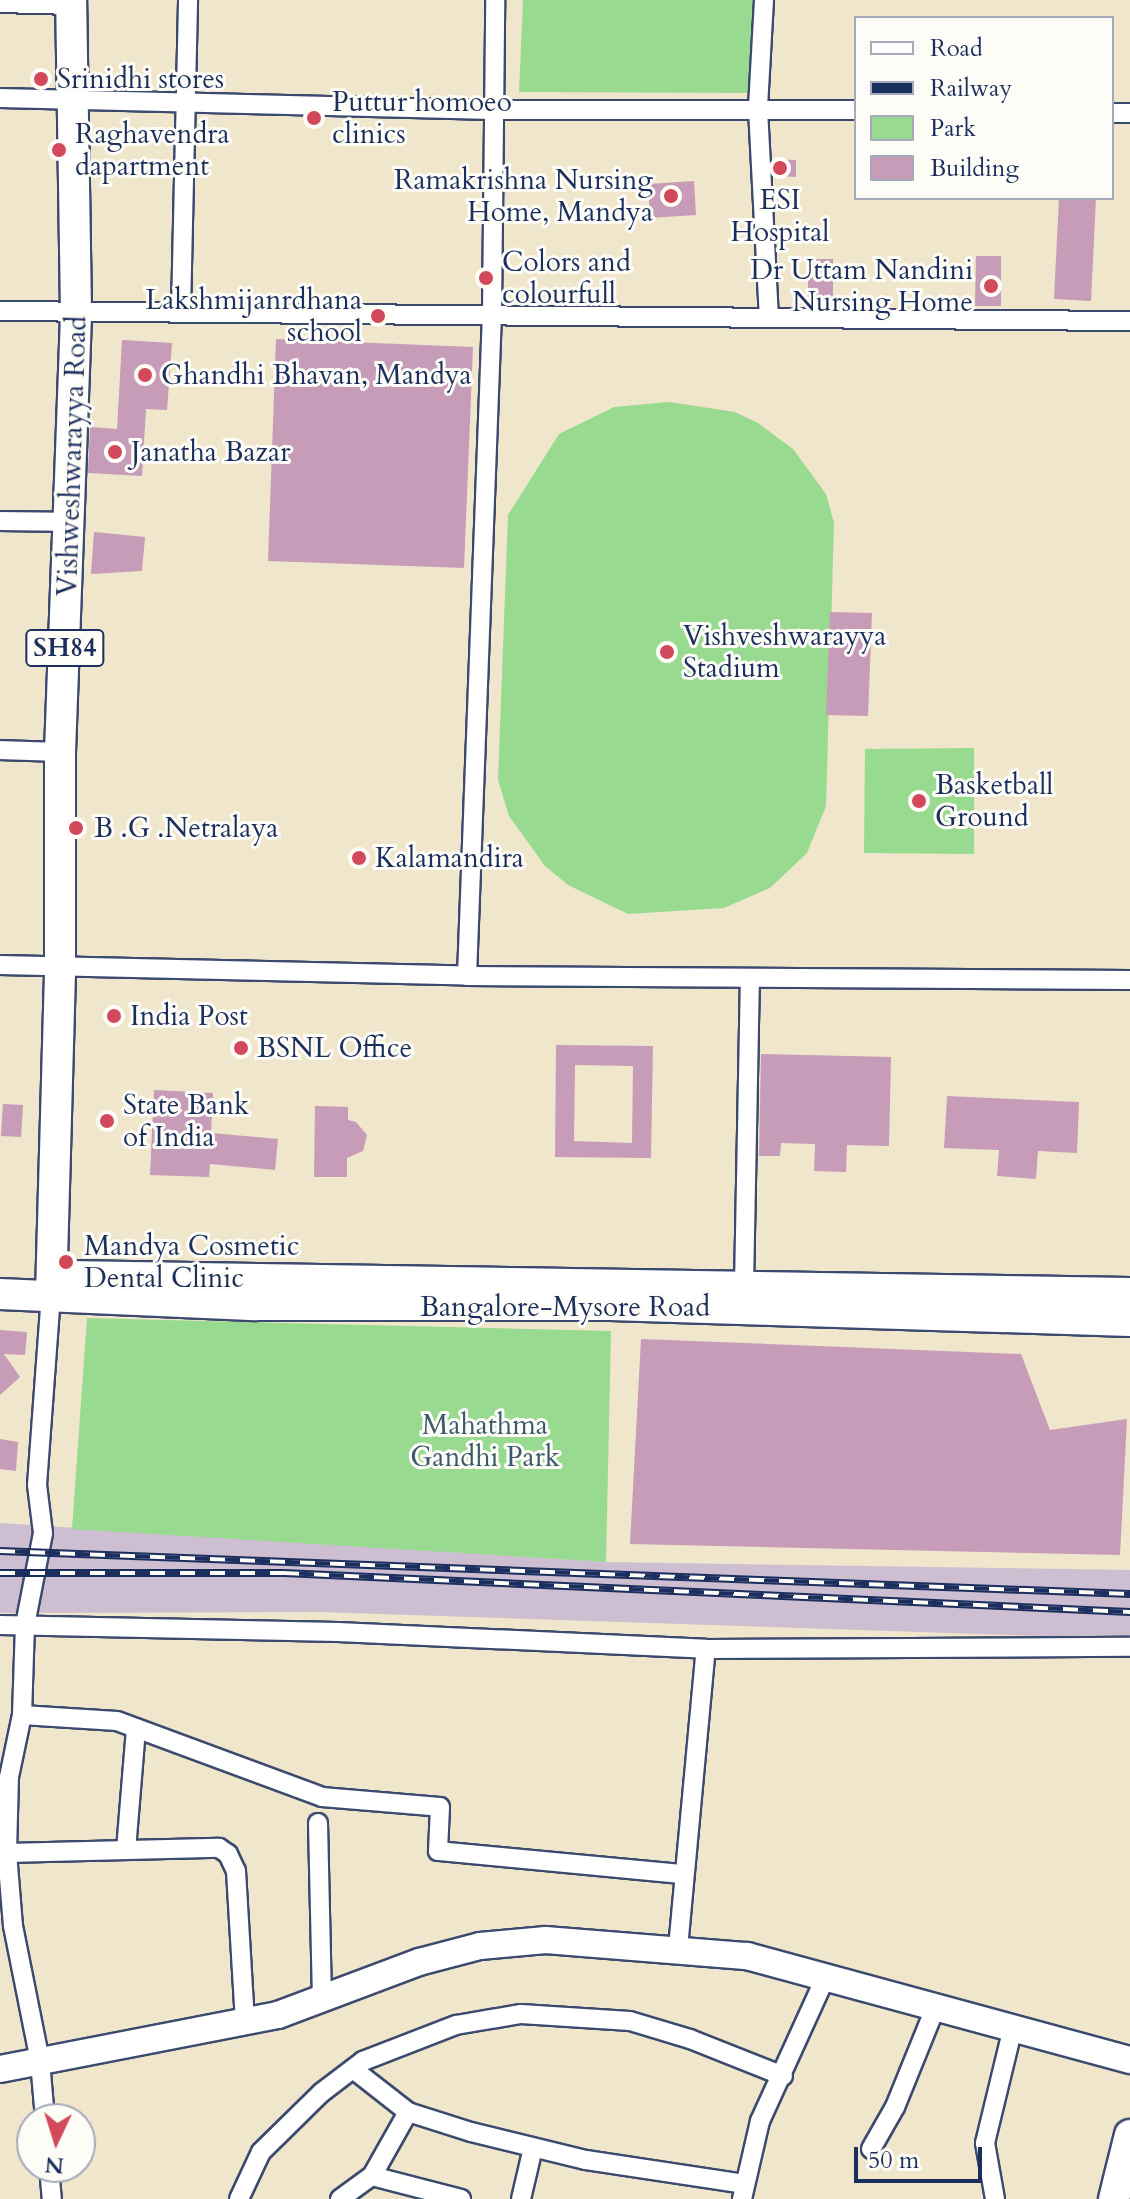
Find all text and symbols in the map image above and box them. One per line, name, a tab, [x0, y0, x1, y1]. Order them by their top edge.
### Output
legend	[854, 16, 1114, 200]
text: Road	[930, 32, 983, 65]
place label: Srinidhi stores	[57, 62, 224, 96]
marker: Srinidhi stores	[32, 70, 50, 88]
text: Railway	[930, 72, 1012, 105]
place label: Puttur homoeo clinics	[332, 85, 512, 151]
marker: Puttur homoeo clinics	[303, 107, 325, 129]
text: Park	[930, 112, 976, 145]
place label: Raghavendra dapartment	[75, 117, 230, 183]
marker: Raghavendra dapartment	[50, 141, 68, 159]
text: Building	[930, 152, 1019, 185]
marker: ESI Hospital	[769, 157, 791, 179]
place label: Ramakrishna Nursing Home, Mandya	[394, 163, 653, 229]
place label: ESI Hospital	[731, 183, 829, 249]
marker: Ramakrishna Nursing Home, Mandya	[660, 185, 682, 207]
place label: Colors and colourfull	[502, 245, 631, 311]
place label: Dr Uttam Nandini Nursing Home	[750, 253, 973, 319]
marker: Colors and colourfull	[477, 269, 495, 287]
marker: Dr Uttam Nandini Nursing Home	[980, 275, 1002, 297]
place label: Lakshmijanrdhana school	[145, 283, 362, 349]
marker: Lakshmijanrdhana school	[369, 307, 387, 325]
street label: Vishweshwarayya Road	[50, 315, 94, 597]
place label: Ghandhi Bhavan, Mandya	[161, 358, 472, 392]
marker: Ghandhi Bhavan, Mandya	[136, 366, 154, 384]
place label: Janatha Bazar	[131, 435, 290, 469]
marker: Janatha Bazar	[106, 443, 124, 461]
place label: Vishveshwarayya Stadium	[683, 619, 886, 685]
road number: SH84	[25, 626, 105, 670]
marker: Vishveshwarayya Stadium	[658, 643, 676, 661]
place label: Basketball Ground	[935, 768, 1053, 834]
marker: Basketball Ground	[910, 792, 928, 810]
place label: B .G .Netralaya	[94, 811, 278, 845]
marker: B .G .Netralaya	[65, 817, 87, 839]
place label: Kalamandira	[375, 841, 524, 875]
marker: Kalamandira	[350, 849, 368, 867]
place label: India Post	[130, 999, 248, 1033]
marker: India Post	[105, 1007, 123, 1025]
place label: BSNL Office	[257, 1031, 412, 1065]
marker: BSNL Office	[232, 1039, 250, 1057]
place label: State Bank of India	[123, 1088, 249, 1154]
marker: State Bank of India	[98, 1112, 116, 1130]
place label: Mandya Cosmetic Dental Clinic	[84, 1229, 299, 1295]
marker: Mandya Cosmetic Dental Clinic	[55, 1251, 77, 1273]
street label: Bangalore-Mysore Road	[420, 1290, 710, 1324]
park label: Mahathma Gandhi Park	[410, 1408, 560, 1474]
north arrow	[16, 2103, 96, 2183]
scale bar	[858, 2131, 986, 2181]
text: 50 m	[868, 2144, 919, 2177]
text: N	[44, 2149, 65, 2181]

